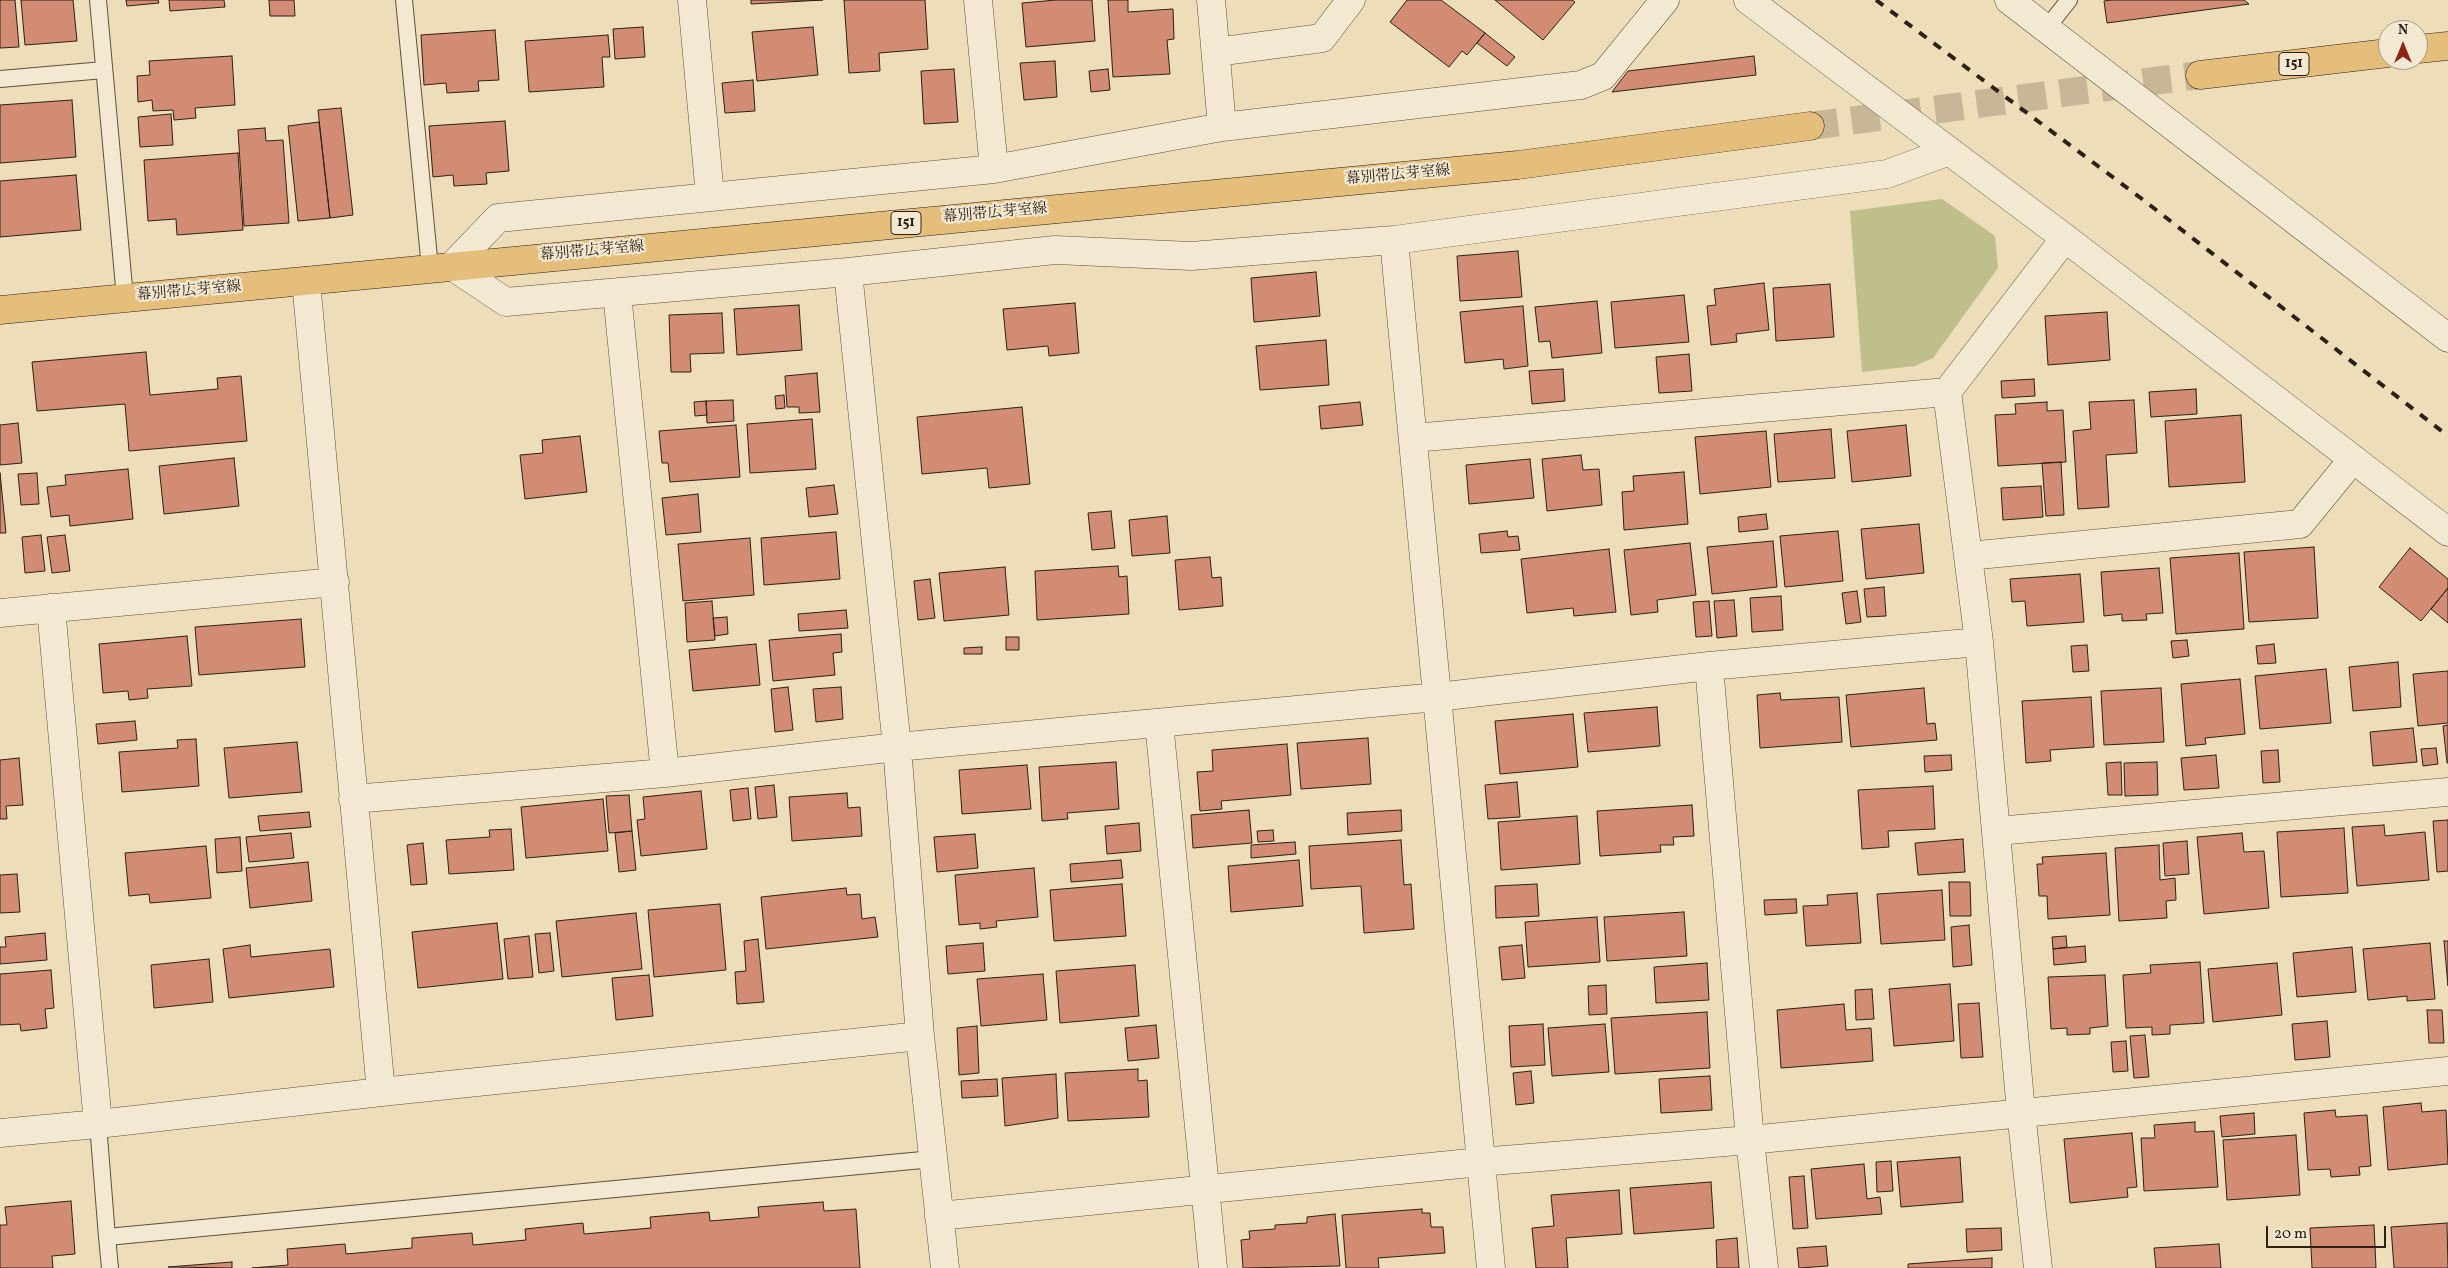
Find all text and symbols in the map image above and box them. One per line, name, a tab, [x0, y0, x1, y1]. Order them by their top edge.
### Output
north arrow	[2378, 20, 2428, 70]
text: N	[2398, 21, 2408, 40]
road number: 151	[2279, 52, 2309, 76]
street label: 幕別帯広芽室線	[1345, 162, 1451, 190]
street label: 幕別帯広芽室線	[942, 200, 1048, 228]
road number: 151	[891, 212, 921, 234]
street label: 幕別帯広芽室線	[539, 238, 645, 266]
street label: 幕別帯広芽室線	[136, 278, 242, 306]
scale bar	[2268, 1216, 2388, 1248]
text: 20 m	[2274, 1224, 2307, 1245]

